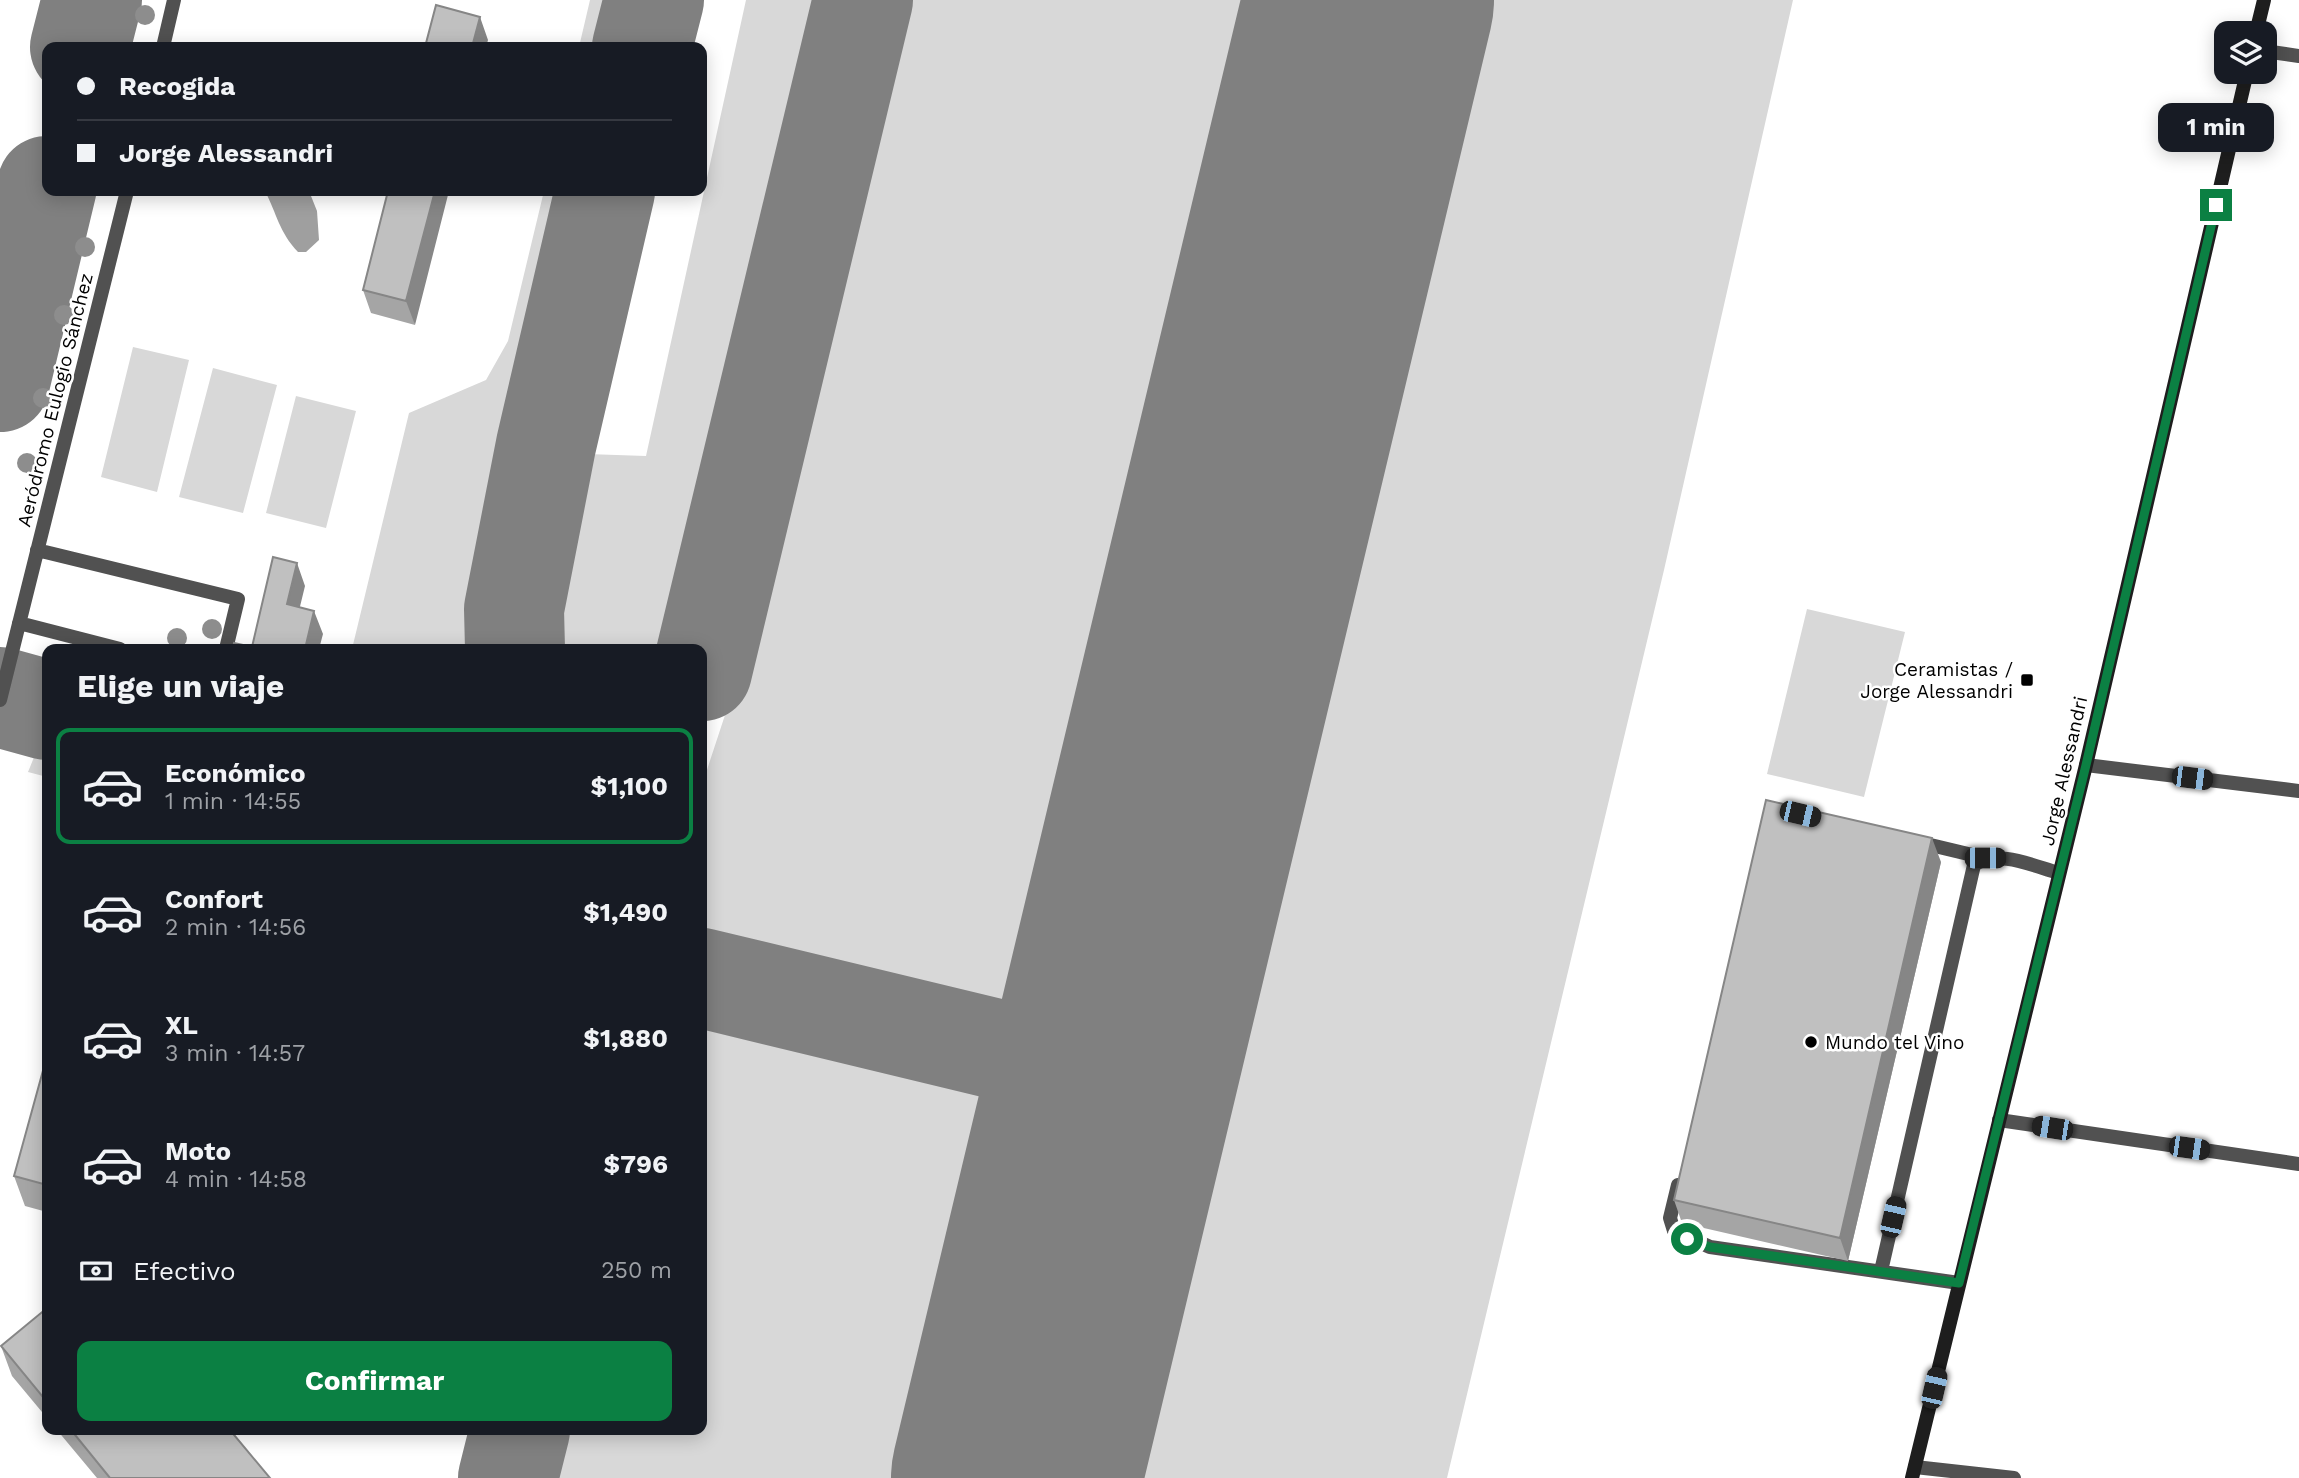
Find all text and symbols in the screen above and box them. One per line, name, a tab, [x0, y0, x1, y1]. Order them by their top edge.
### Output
map controls	[2214, 21, 2277, 84]
button: layers	[2214, 21, 2277, 84]
text: Recogida	[119, 71, 235, 101]
callout: 1 min	[2158, 104, 2274, 152]
text: 1 min	[2186, 114, 2246, 141]
text: Jorge Alessandri	[119, 138, 333, 168]
route end	[2200, 189, 2232, 221]
street label: Aeródromo Eulogio Sánchez	[12, 271, 98, 529]
place label: Ceramistas / Jorge Alessandri	[1860, 658, 2013, 703]
text: Elige un viaje	[77, 667, 284, 705]
marker: Ceramistas / Jorge Alessandri	[2019, 672, 2035, 688]
street label: Jorge Alessandri	[2036, 694, 2092, 848]
icon: car	[81, 755, 144, 818]
text: Económico	[165, 758, 306, 788]
car	[2170, 765, 2215, 791]
text: $1,100	[591, 771, 668, 801]
text: 1 min · 14:55	[165, 788, 301, 815]
car	[1778, 799, 1823, 829]
car	[1965, 848, 2007, 869]
icon: car	[81, 881, 144, 944]
text: Confort	[165, 884, 263, 914]
text: $1,490	[583, 897, 668, 927]
text: 2 min · 14:56	[165, 914, 306, 941]
icon: car	[81, 1007, 144, 1070]
text: XL	[165, 1010, 198, 1040]
text: $1,880	[583, 1023, 668, 1053]
place label: Mundo tel Vino	[1825, 1031, 1964, 1054]
marker: Mundo tel Vino	[1803, 1034, 1819, 1050]
text: 3 min · 14:57	[165, 1040, 305, 1067]
car	[2030, 1114, 2075, 1142]
icon: car	[81, 1133, 144, 1196]
car	[2167, 1135, 2212, 1161]
text: Moto	[165, 1136, 231, 1166]
text: $796	[603, 1149, 668, 1179]
text: 4 min · 14:58	[165, 1166, 307, 1193]
car	[1879, 1194, 1908, 1240]
route start	[1671, 1223, 1703, 1255]
icon: cash	[77, 1252, 115, 1290]
text: Efectivo	[133, 1256, 236, 1286]
text: 250 m	[601, 1257, 672, 1284]
button: Confirmar	[77, 1341, 672, 1421]
car	[1920, 1365, 1949, 1411]

